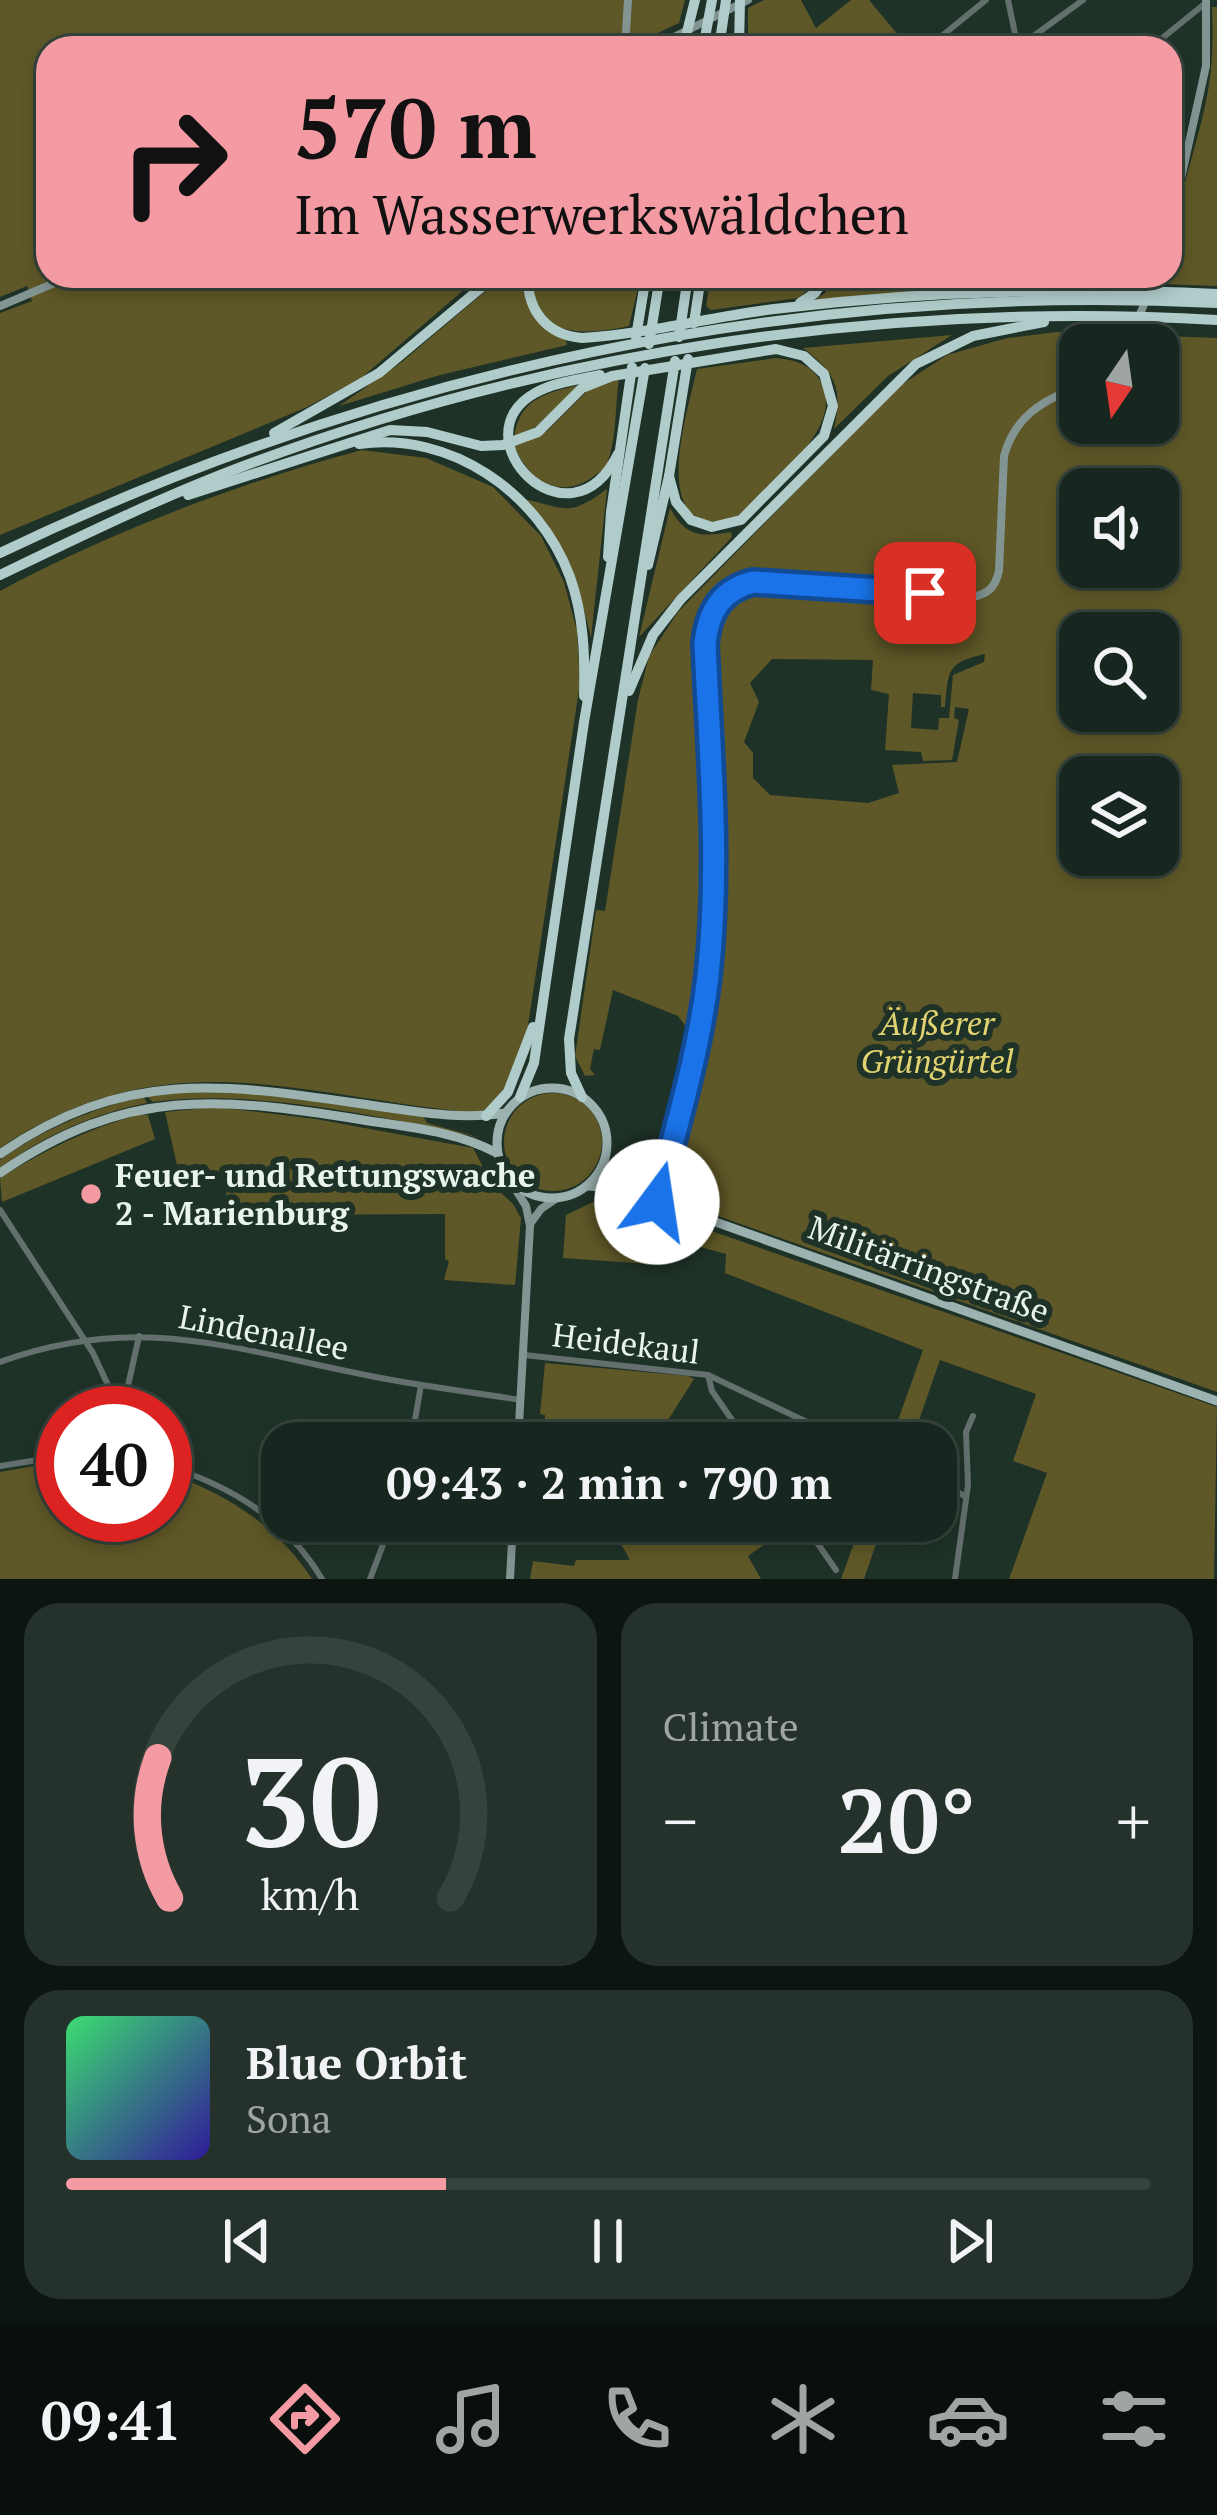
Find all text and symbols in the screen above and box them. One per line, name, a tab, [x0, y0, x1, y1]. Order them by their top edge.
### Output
text: 570 m	[294, 71, 537, 182]
icon: right	[96, 84, 252, 240]
text: Im Wasserwerkswäldchen	[294, 178, 909, 249]
north arrow	[1059, 324, 1179, 444]
map controls	[1059, 324, 1179, 876]
button: sound	[1059, 468, 1179, 588]
pin	[874, 542, 976, 644]
icon: arrive	[892, 560, 958, 626]
button: search	[1059, 612, 1179, 732]
button: layers	[1059, 756, 1179, 876]
park label: Äußerer Grüngürtel	[860, 1001, 1014, 1082]
position arrow	[594, 1139, 720, 1265]
place label: Feuer- und Rettungswache 2 - Marienburg	[115, 1153, 535, 1234]
marker: Feuer- und Rettungswache 2 - Marienburg	[78, 1181, 104, 1207]
street label: Militärringstraße	[803, 1205, 1055, 1332]
street label: Lindenallee	[176, 1294, 353, 1369]
street label: Heidekaul	[550, 1312, 702, 1373]
speed limit sign: 40	[36, 1386, 192, 1542]
text: 09:43 · 2 min · 790 m	[386, 1452, 832, 1512]
text: Climate	[663, 1700, 799, 1752]
text: 30	[240, 1717, 381, 1883]
text: 20°	[837, 1759, 976, 1879]
text: −	[663, 1776, 698, 1864]
text: +	[1116, 1776, 1151, 1864]
text: km/h	[261, 1864, 360, 1921]
text: Blue Orbit	[246, 2032, 467, 2092]
text: Sona	[246, 2092, 331, 2144]
icon: previous	[214, 2208, 280, 2274]
icon: pause	[575, 2208, 641, 2274]
icon: next	[937, 2208, 1003, 2274]
icon: directions	[263, 2377, 347, 2461]
icon: music	[429, 2377, 513, 2461]
icon: phone	[595, 2377, 679, 2461]
icon: climate	[761, 2377, 845, 2461]
icon: car	[926, 2377, 1010, 2461]
icon: filters	[1092, 2377, 1176, 2461]
text: 09:41	[41, 2384, 181, 2455]

